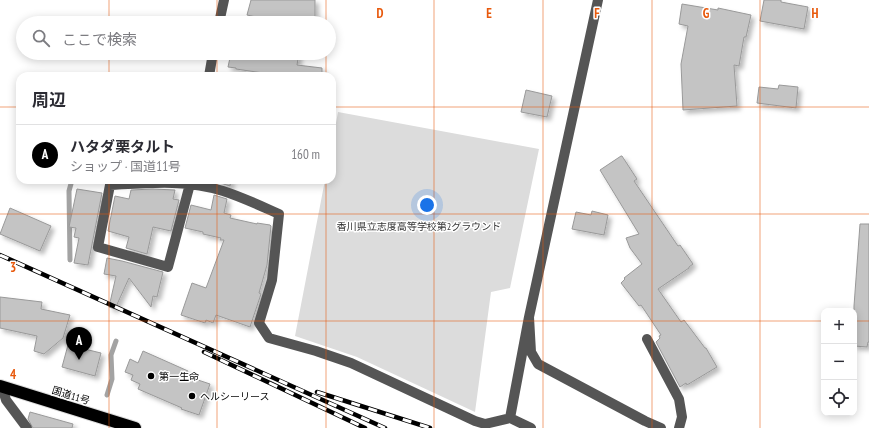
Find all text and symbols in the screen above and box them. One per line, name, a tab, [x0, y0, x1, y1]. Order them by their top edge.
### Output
text: D	[377, 5, 384, 22]
text: E	[486, 5, 492, 22]
text: F	[594, 5, 600, 22]
text: G	[703, 5, 710, 22]
text: H	[812, 5, 819, 22]
search box	[16, 16, 336, 60]
icon: search	[30, 27, 52, 49]
text: ここで検索	[62, 30, 137, 49]
text: 周辺	[32, 89, 66, 111]
text: ハタダ栗タルト	[70, 137, 175, 156]
text: A	[42, 146, 48, 163]
text: 160 m	[291, 146, 320, 163]
text: ショップ · 国道11号	[70, 158, 181, 175]
your location	[417, 195, 437, 215]
park label: 香川県立志度高等学校第2グラウンド	[337, 220, 501, 233]
text: 3	[10, 259, 16, 276]
map controls	[821, 308, 857, 416]
button: +	[821, 308, 857, 344]
pin: A	[66, 327, 92, 360]
button: −	[821, 344, 857, 380]
text: 4	[10, 366, 17, 383]
place label: 第一生命	[159, 370, 199, 383]
marker: 第一生命	[146, 371, 156, 381]
button: locate	[821, 380, 857, 416]
street label: 国道11号	[50, 384, 91, 407]
place label: ヘルシーリース	[200, 390, 270, 403]
marker: ヘルシーリース	[187, 391, 197, 401]

